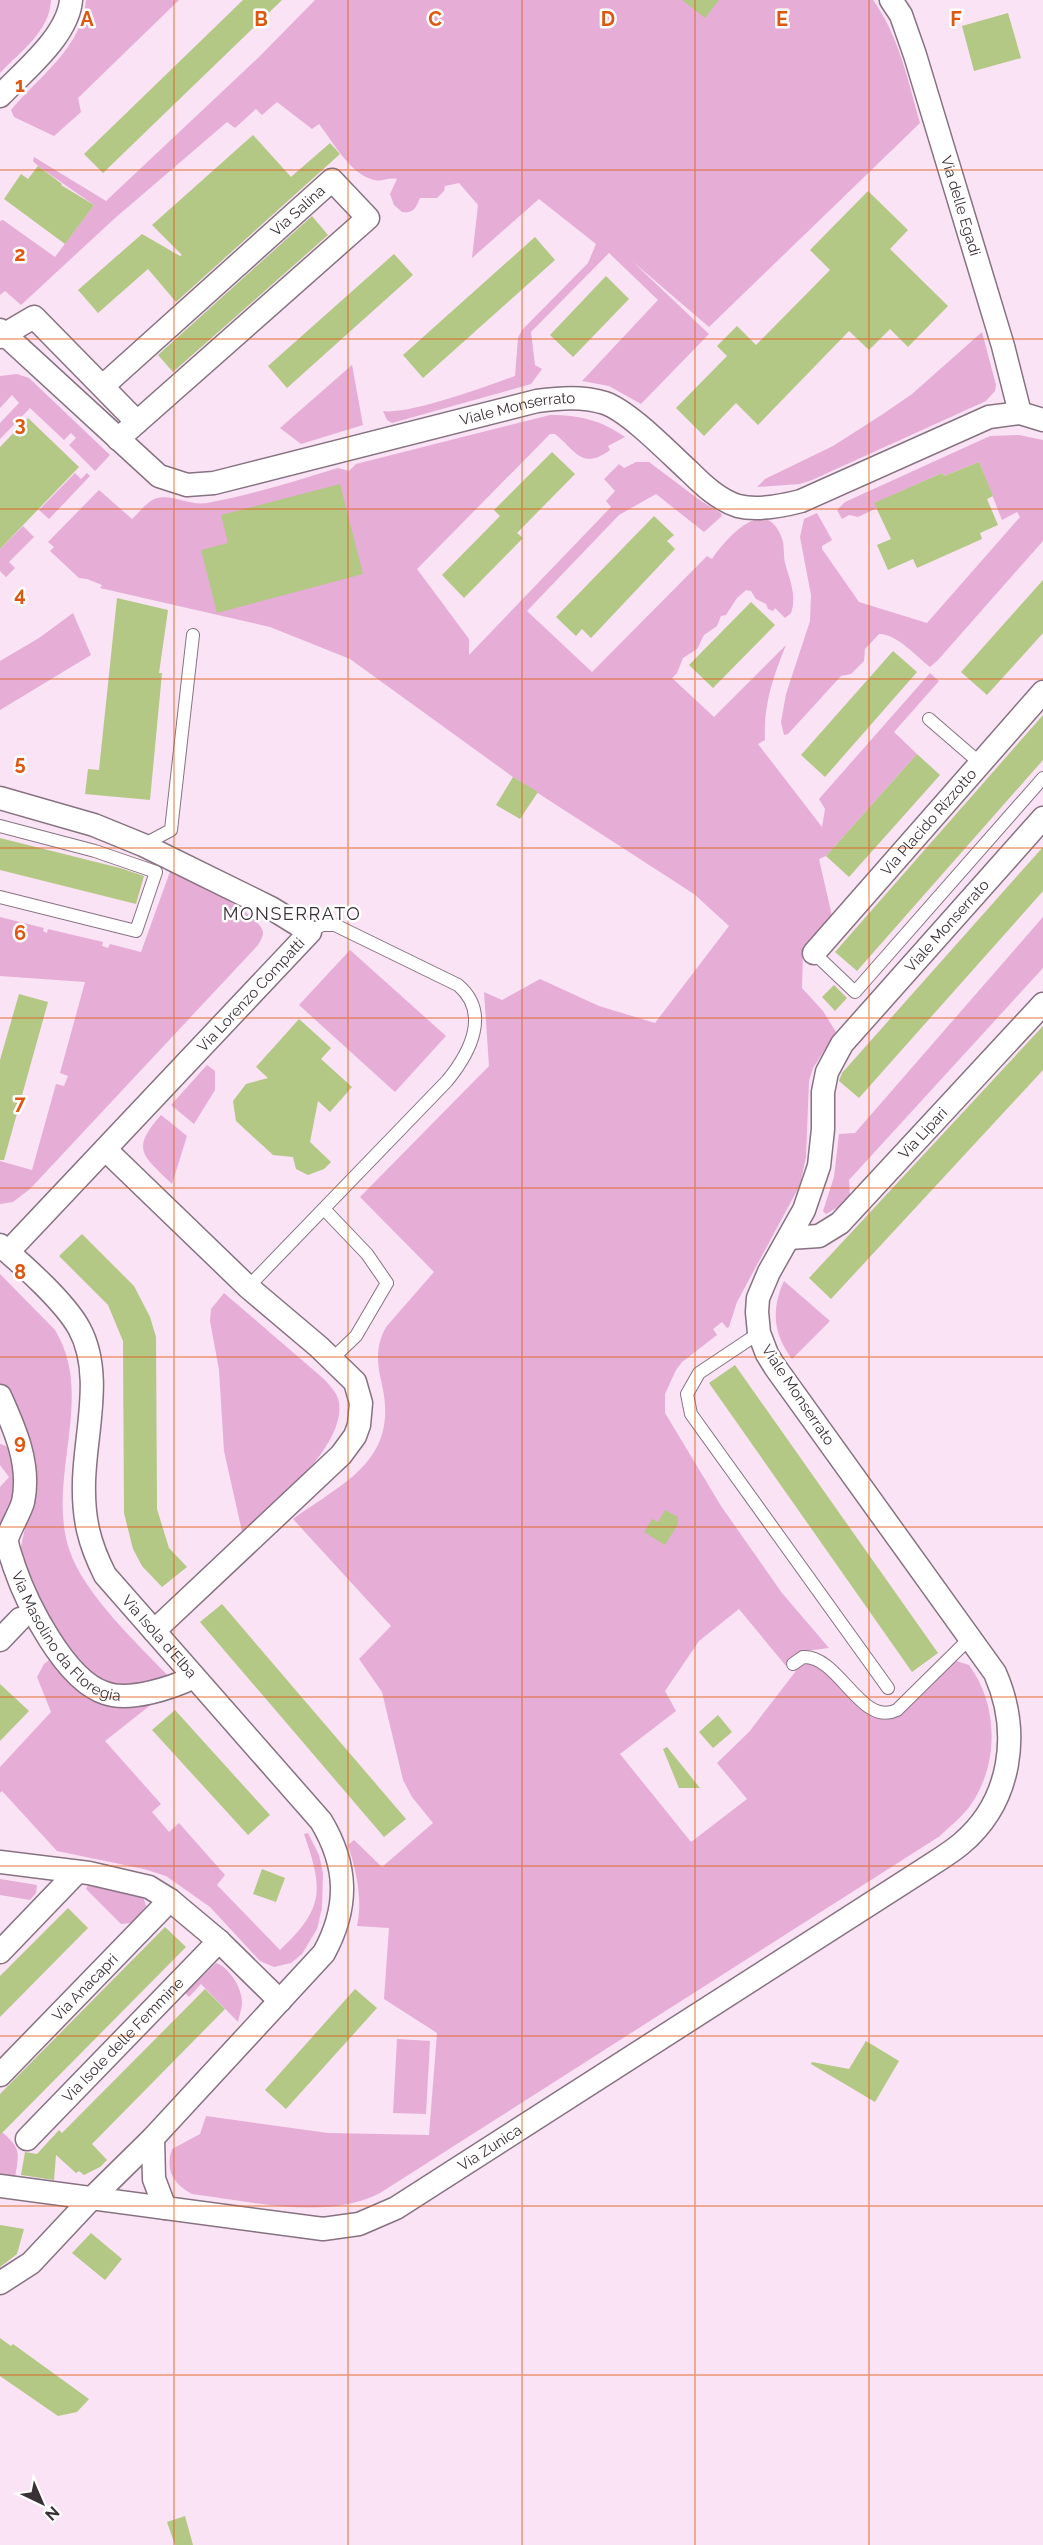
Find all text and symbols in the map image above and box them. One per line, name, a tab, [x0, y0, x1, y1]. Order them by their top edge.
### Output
text: A	[80, 7, 94, 31]
text: B	[254, 7, 268, 31]
text: C	[428, 7, 442, 31]
text: D	[601, 7, 615, 31]
text: E	[776, 7, 788, 31]
text: F	[950, 7, 962, 31]
text: 1	[15, 73, 25, 97]
street label: Via delle Egadi	[937, 154, 984, 258]
street label: Via Salina	[267, 182, 329, 240]
text: 2	[14, 242, 26, 266]
street label: Viale Monserrato	[458, 389, 575, 429]
text: 3	[14, 412, 26, 436]
text: 4	[14, 582, 26, 606]
text: 5	[14, 751, 26, 775]
street label: Via Placido Rizzotto	[877, 765, 980, 879]
street label: Viale Monserrato	[901, 876, 993, 976]
district label: MONSERRATO	[223, 903, 361, 924]
text: 6	[14, 921, 26, 945]
street label: Via Lorenzo Compatti	[194, 934, 308, 1056]
text: 7	[14, 1091, 26, 1115]
street label: Via Lipari	[895, 1104, 951, 1163]
text: 8	[14, 1260, 26, 1284]
street label: Viale Monserrato	[758, 1341, 838, 1449]
text: 9	[14, 1430, 26, 1454]
street label: Via Masolino da Floregia	[8, 1569, 122, 1705]
street label: Via Isola d'Elba	[118, 1592, 200, 1682]
street label: Via Anacapri	[48, 1950, 122, 2025]
street label: Via Isole delle Femmine	[59, 1974, 188, 2106]
street label: Via Zunica	[455, 2121, 525, 2175]
north arrow	[12, 2473, 72, 2533]
text: N	[41, 2502, 63, 2525]

